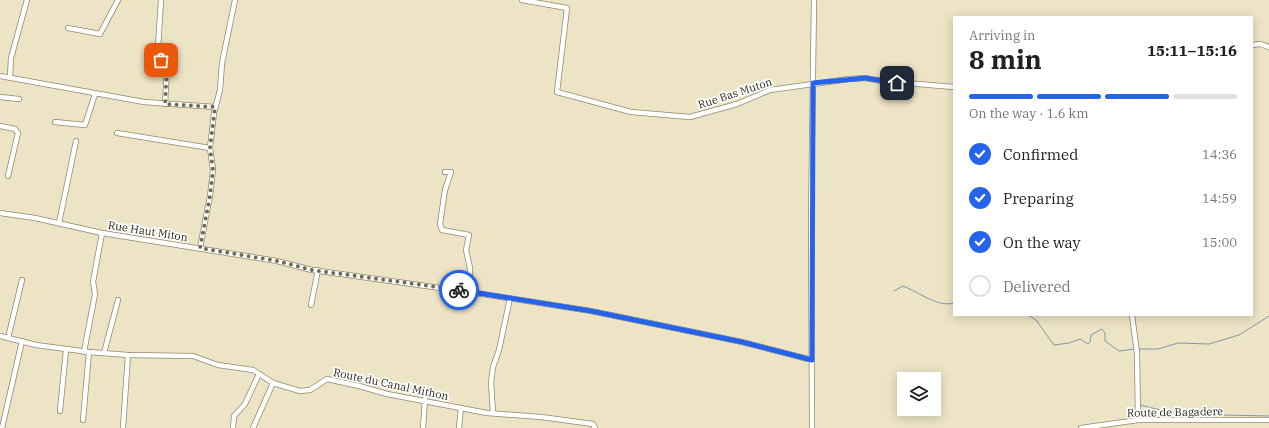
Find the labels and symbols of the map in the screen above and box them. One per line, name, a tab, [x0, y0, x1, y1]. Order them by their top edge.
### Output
pin	[144, 43, 178, 77]
pin	[880, 66, 914, 100]
street label: Rue Bas Muton	[696, 74, 774, 112]
street label: Rue Haut Miton	[107, 218, 189, 244]
courier	[439, 270, 479, 310]
street label: Route du Canal Mithon	[332, 365, 450, 403]
street label: Route de Bagadere	[1127, 404, 1223, 420]

